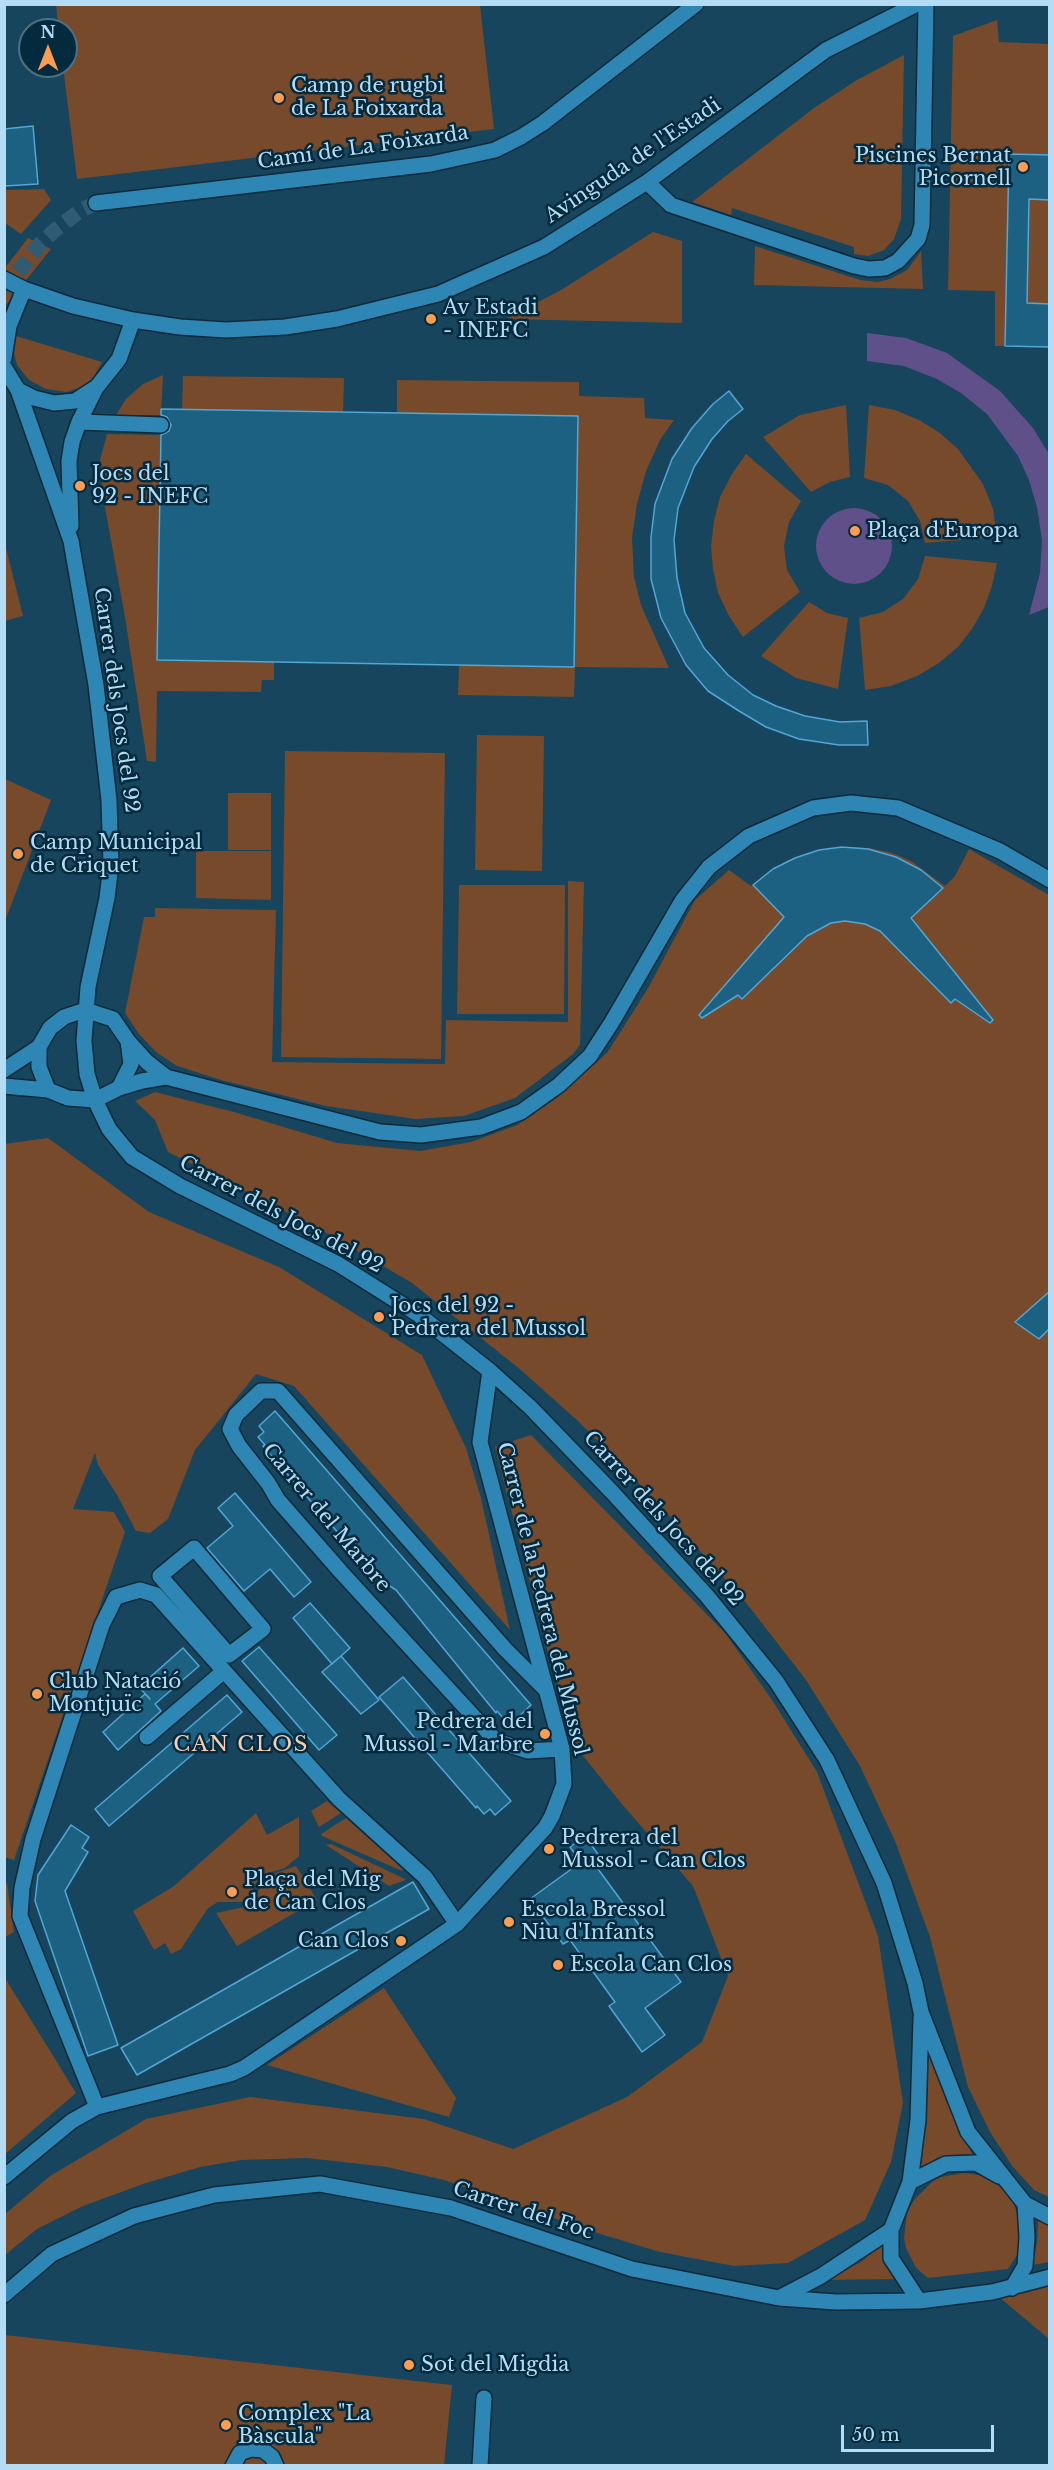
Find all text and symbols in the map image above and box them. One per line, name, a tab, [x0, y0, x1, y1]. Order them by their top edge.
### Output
north arrow	[18, 18, 78, 78]
text: N	[40, 22, 56, 42]
place label: Camp de rugbi de La Foixarda	[291, 74, 444, 121]
marker: Camp de rugbi de La Foixarda	[272, 91, 286, 105]
street label: Avinguda de l'Estadi	[541, 93, 725, 229]
street label: Camí de La Foixarda	[256, 121, 470, 175]
place label: Piscines Bernat Picornell	[855, 144, 1011, 191]
marker: Piscines Bernat Picornell	[1016, 160, 1030, 174]
place label: Av Estadi - INEFC	[443, 296, 538, 343]
marker: Av Estadi - INEFC	[424, 312, 438, 326]
place label: Jocs del 92 - INEFC	[92, 462, 208, 509]
marker: Jocs del 92 - INEFC	[73, 479, 87, 493]
place label: Plaça d'Europa	[867, 519, 1019, 543]
marker: Plaça d'Europa	[848, 524, 862, 538]
street label: Carrer dels Jocs del 92	[88, 586, 144, 814]
place label: Camp Municipal de Criquet	[30, 831, 202, 878]
marker: Camp Municipal de Criquet	[11, 847, 25, 861]
street label: Carrer dels Jocs del 92	[175, 1151, 387, 1279]
place label: Jocs del 92 - Pedrera del Mussol	[391, 1294, 586, 1341]
marker: Jocs del 92 - Pedrera del Mussol	[372, 1310, 386, 1324]
street label: Carrer dels Jocs del 92	[578, 1426, 748, 1612]
street label: Carrer del Marbre	[257, 1439, 395, 1597]
street label: Carrer de la Pedrera del Mussol	[491, 1440, 593, 1758]
place label: Club Natació Montjuïc	[49, 1670, 181, 1717]
marker: Club Natació Montjuïc	[30, 1687, 44, 1701]
place label: Pedrera del Mussol - Marbre	[363, 1710, 533, 1757]
marker: Pedrera del Mussol - Marbre	[538, 1727, 552, 1741]
district label: CAN CLOS	[173, 1732, 309, 1758]
place label: Pedrera del Mussol - Can Clos	[561, 1826, 746, 1873]
marker: Pedrera del Mussol - Can Clos	[542, 1842, 556, 1856]
place label: Plaça del Mig de Can Clos	[244, 1868, 381, 1915]
marker: Plaça del Mig de Can Clos	[225, 1885, 239, 1899]
place label: Escola Bressol Niu d'Infants	[521, 1898, 666, 1945]
marker: Escola Bressol Niu d'Infants	[502, 1915, 516, 1929]
place label: Can Clos	[298, 1929, 389, 1953]
marker: Can Clos	[394, 1934, 408, 1948]
place label: Escola Can Clos	[570, 1953, 732, 1977]
marker: Escola Can Clos	[551, 1958, 565, 1972]
street label: Carrer del Foc	[450, 2177, 596, 2245]
place label: Sot del Migdia	[421, 2353, 569, 2377]
marker: Sot del Migdia	[402, 2358, 416, 2372]
place label: Complex "La Bàscula"	[238, 2402, 371, 2449]
scale bar	[844, 2413, 997, 2451]
marker: Complex "La Bàscula"	[219, 2418, 233, 2432]
text: 50 m	[852, 2424, 900, 2446]

